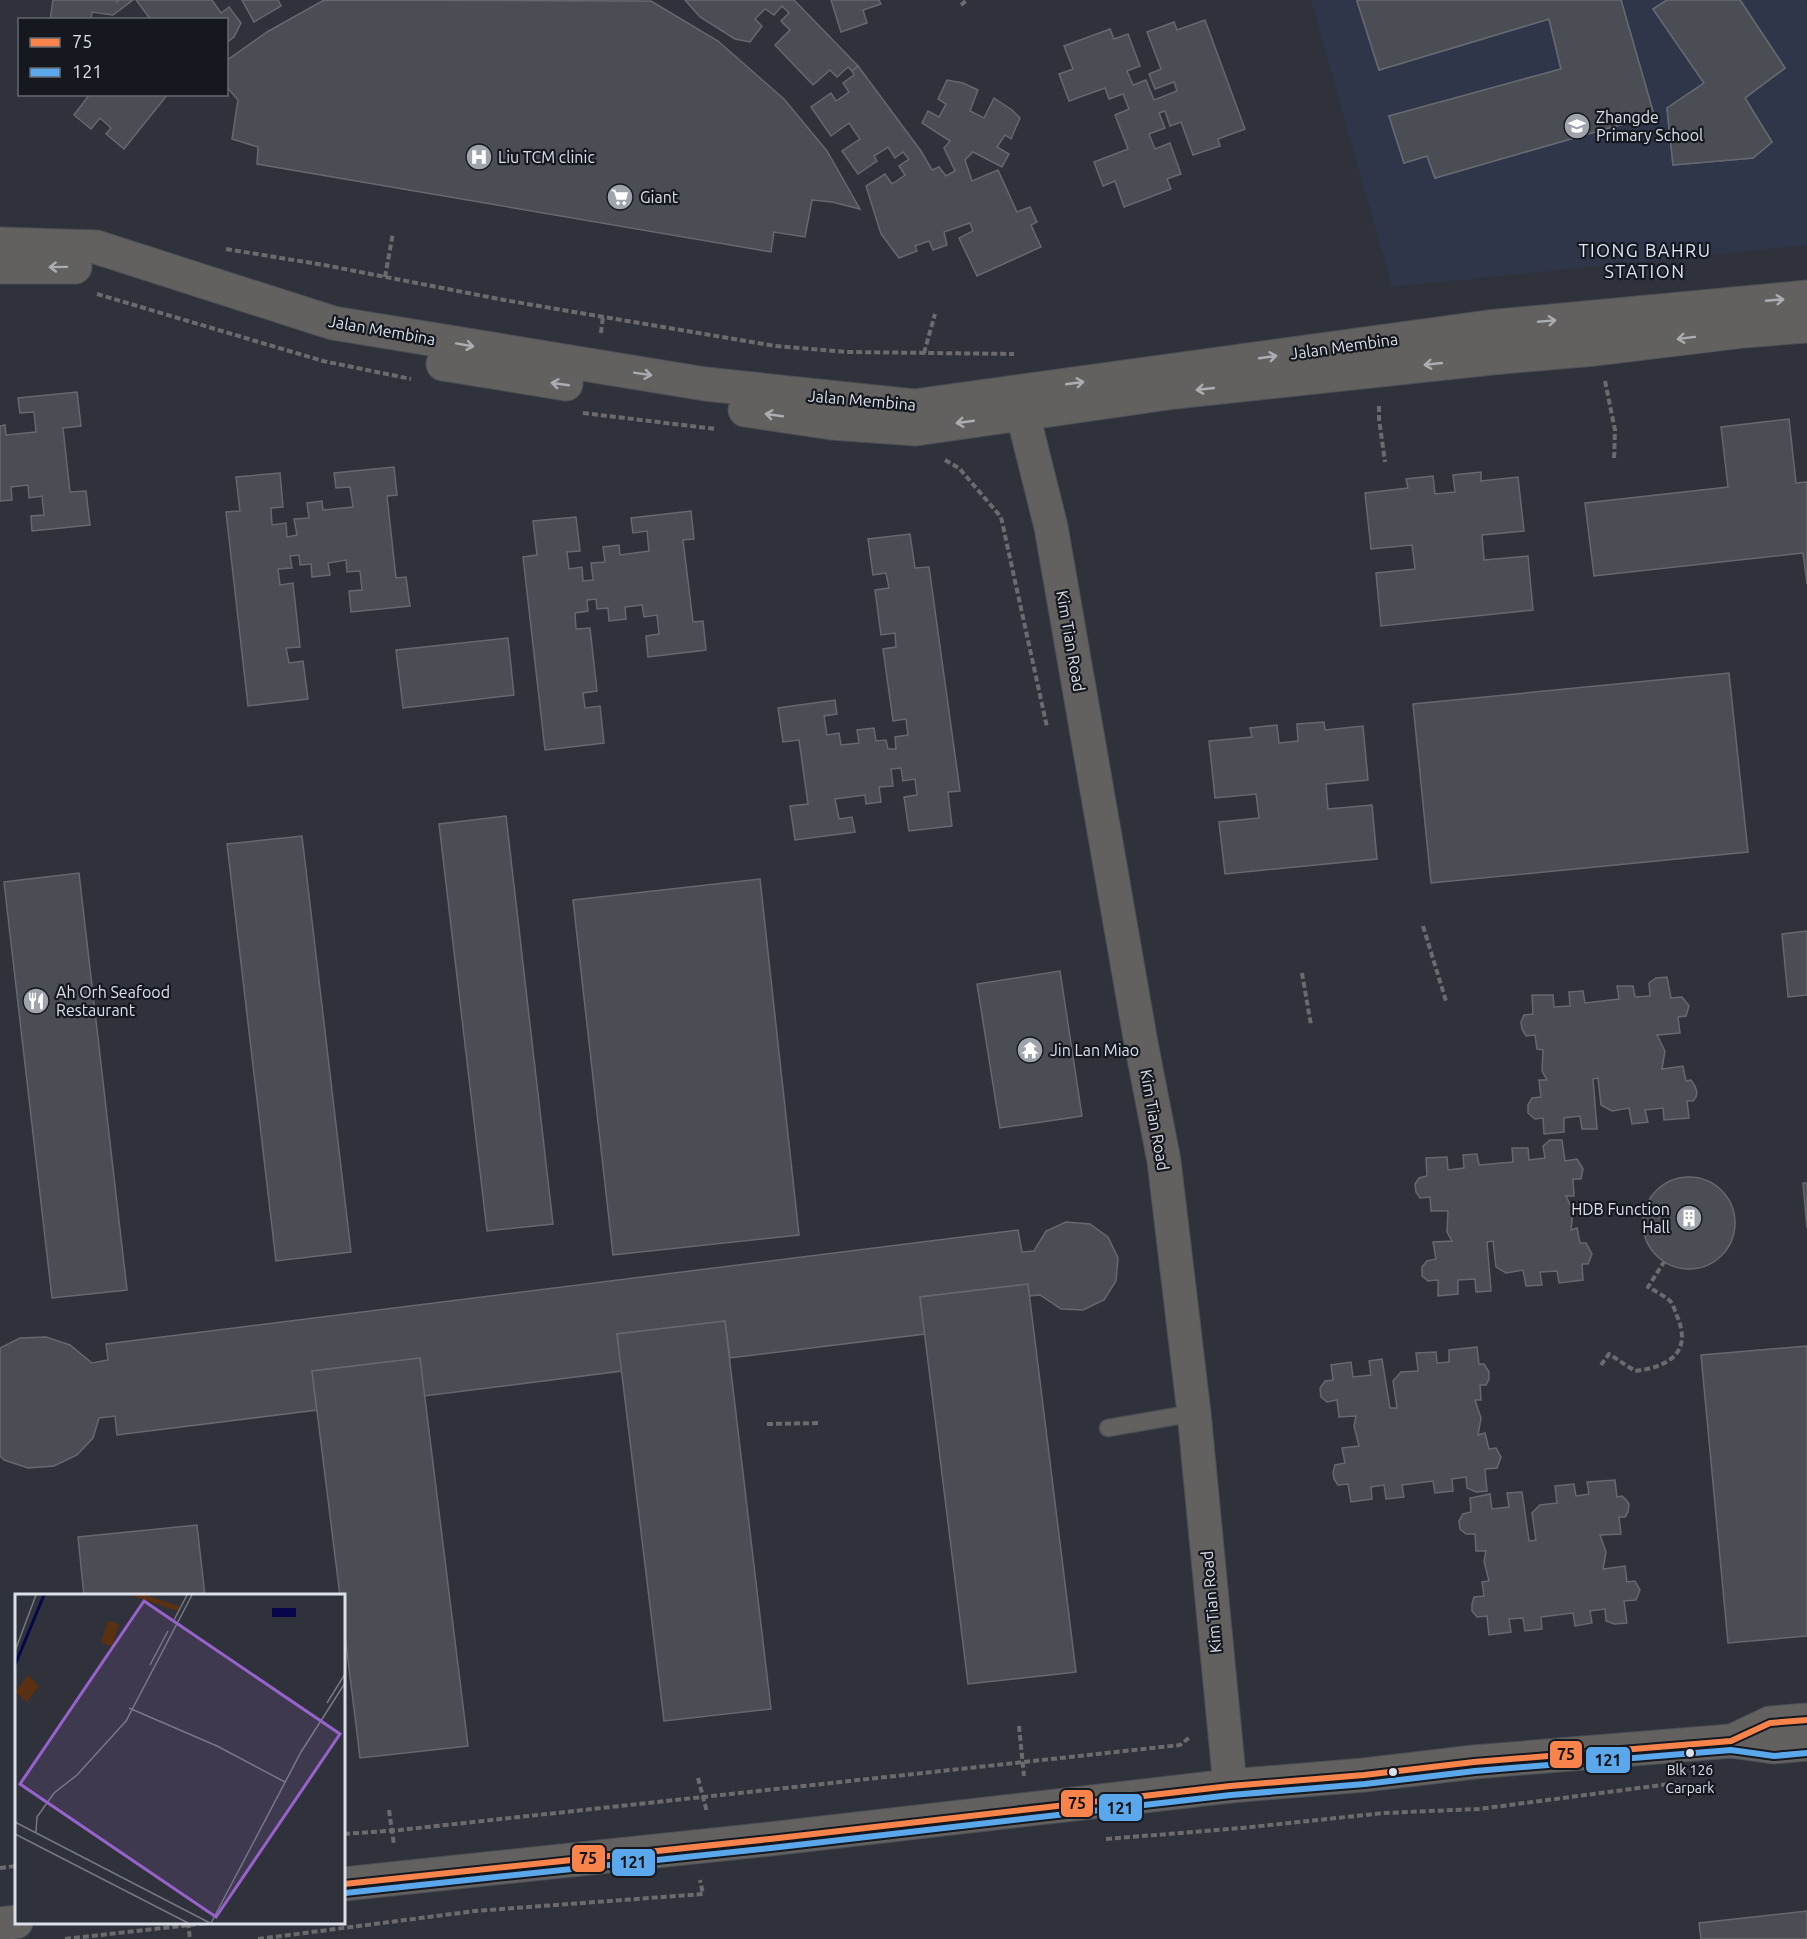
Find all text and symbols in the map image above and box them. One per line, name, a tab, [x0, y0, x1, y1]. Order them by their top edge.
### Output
legend	[18, 18, 228, 96]
text: 75	[72, 31, 92, 51]
text: 121	[72, 61, 102, 81]
place label: Zhangde Primary School	[1596, 108, 1703, 144]
school or university icon: Zhangde Primary School	[1562, 111, 1592, 141]
hospital icon: Liu TCM clinic	[464, 142, 494, 172]
place label: Liu TCM clinic	[498, 148, 595, 166]
supermarket icon: Giant	[605, 182, 635, 212]
place label: Giant	[640, 188, 679, 206]
district label: TIONG BAHRU STATION	[1578, 240, 1712, 281]
one-way arrow	[49, 261, 69, 273]
one-way arrow	[1764, 294, 1784, 305]
street label: Jalan Membina	[327, 312, 437, 348]
one-way arrow	[1536, 315, 1556, 326]
street label: Jalan Membina	[1289, 330, 1399, 362]
one-way arrow	[1677, 332, 1697, 343]
one-way arrow	[455, 340, 475, 351]
one-way arrow	[1257, 351, 1277, 362]
one-way arrow	[1424, 359, 1444, 370]
one-way arrow	[633, 369, 652, 380]
one-way arrow	[1064, 377, 1084, 388]
one-way arrow	[551, 378, 571, 389]
one-way arrow	[1195, 383, 1215, 394]
street label: Jalan Membina	[807, 386, 917, 414]
one-way arrow	[765, 409, 785, 420]
one-way arrow	[956, 417, 976, 428]
street label: Kim Tian Road	[1053, 589, 1089, 693]
place label: Ah Orh Seafood Restaurant	[56, 983, 170, 1019]
restaurant icon: Ah Orh Seafood Restaurant	[21, 986, 51, 1016]
temple icon: Jin Lan Miao	[1015, 1035, 1045, 1065]
place label: Jin Lan Miao	[1050, 1041, 1139, 1059]
street label: Kim Tian Road	[1137, 1068, 1173, 1172]
place label: HDB Function Hall	[1571, 1200, 1670, 1236]
building icon: HDB Function Hall	[1674, 1203, 1704, 1233]
street label: Kim Tian Road	[1198, 1550, 1224, 1654]
inset map	[15, 1594, 345, 1924]
line badge: 75	[1549, 1740, 1583, 1769]
text: 75	[1557, 1745, 1575, 1763]
line badge: 121	[1585, 1746, 1631, 1774]
marker: Blk 126 Carpark	[1684, 1747, 1696, 1759]
text: 121	[1594, 1751, 1622, 1769]
place label: Blk 126 Carpark	[1666, 1762, 1714, 1796]
unlabelled marker	[1387, 1766, 1399, 1778]
line badge: 75	[1060, 1789, 1094, 1818]
line badge: 121	[1098, 1793, 1143, 1822]
text: 75	[1068, 1794, 1086, 1812]
text: 121	[1106, 1799, 1134, 1817]
line badge: 75	[571, 1844, 606, 1873]
line badge: 121	[611, 1848, 656, 1877]
text: 75	[579, 1849, 597, 1867]
text: 121	[619, 1853, 647, 1871]

